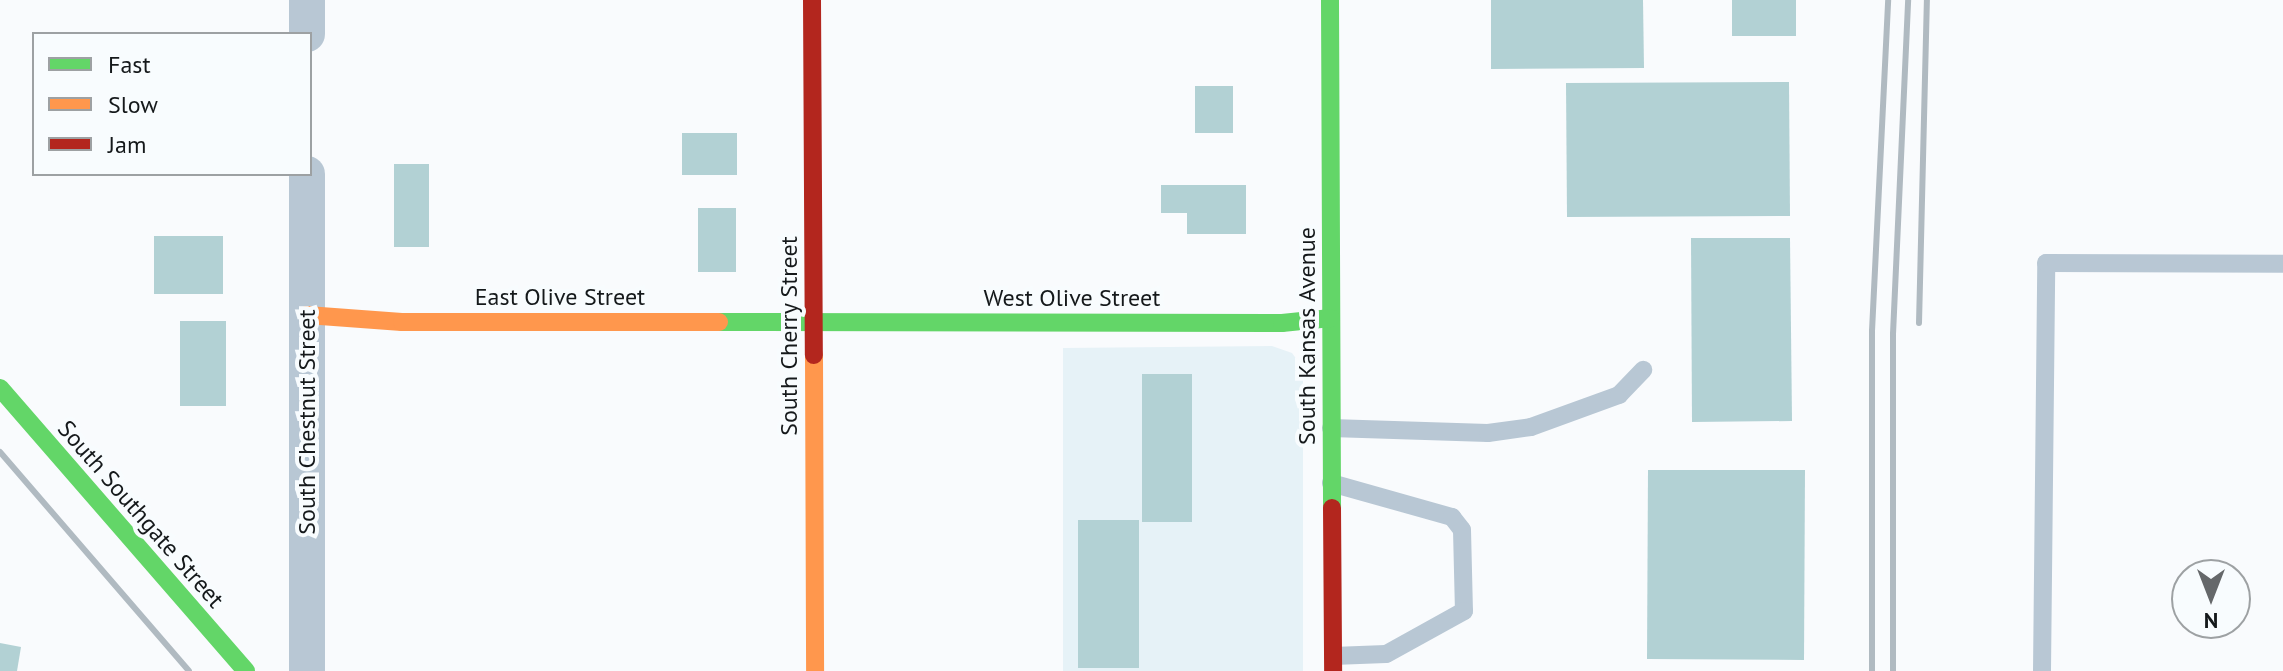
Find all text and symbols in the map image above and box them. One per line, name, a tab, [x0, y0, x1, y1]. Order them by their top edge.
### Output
legend	[32, 32, 312, 176]
text: Fast	[108, 49, 151, 80]
text: Slow	[108, 89, 158, 120]
text: Jam	[108, 129, 146, 160]
street label: South Kansas Avenue	[1293, 227, 1321, 445]
street label: South Cherry Street	[775, 236, 803, 436]
street label: East Olive Street	[475, 283, 645, 311]
street label: West Olive Street	[984, 284, 1160, 312]
street label: South Chestnut Street	[293, 309, 321, 535]
street label: South Southgate Street	[52, 415, 230, 613]
north arrow	[2171, 559, 2251, 639]
text: N	[2204, 607, 2218, 635]

